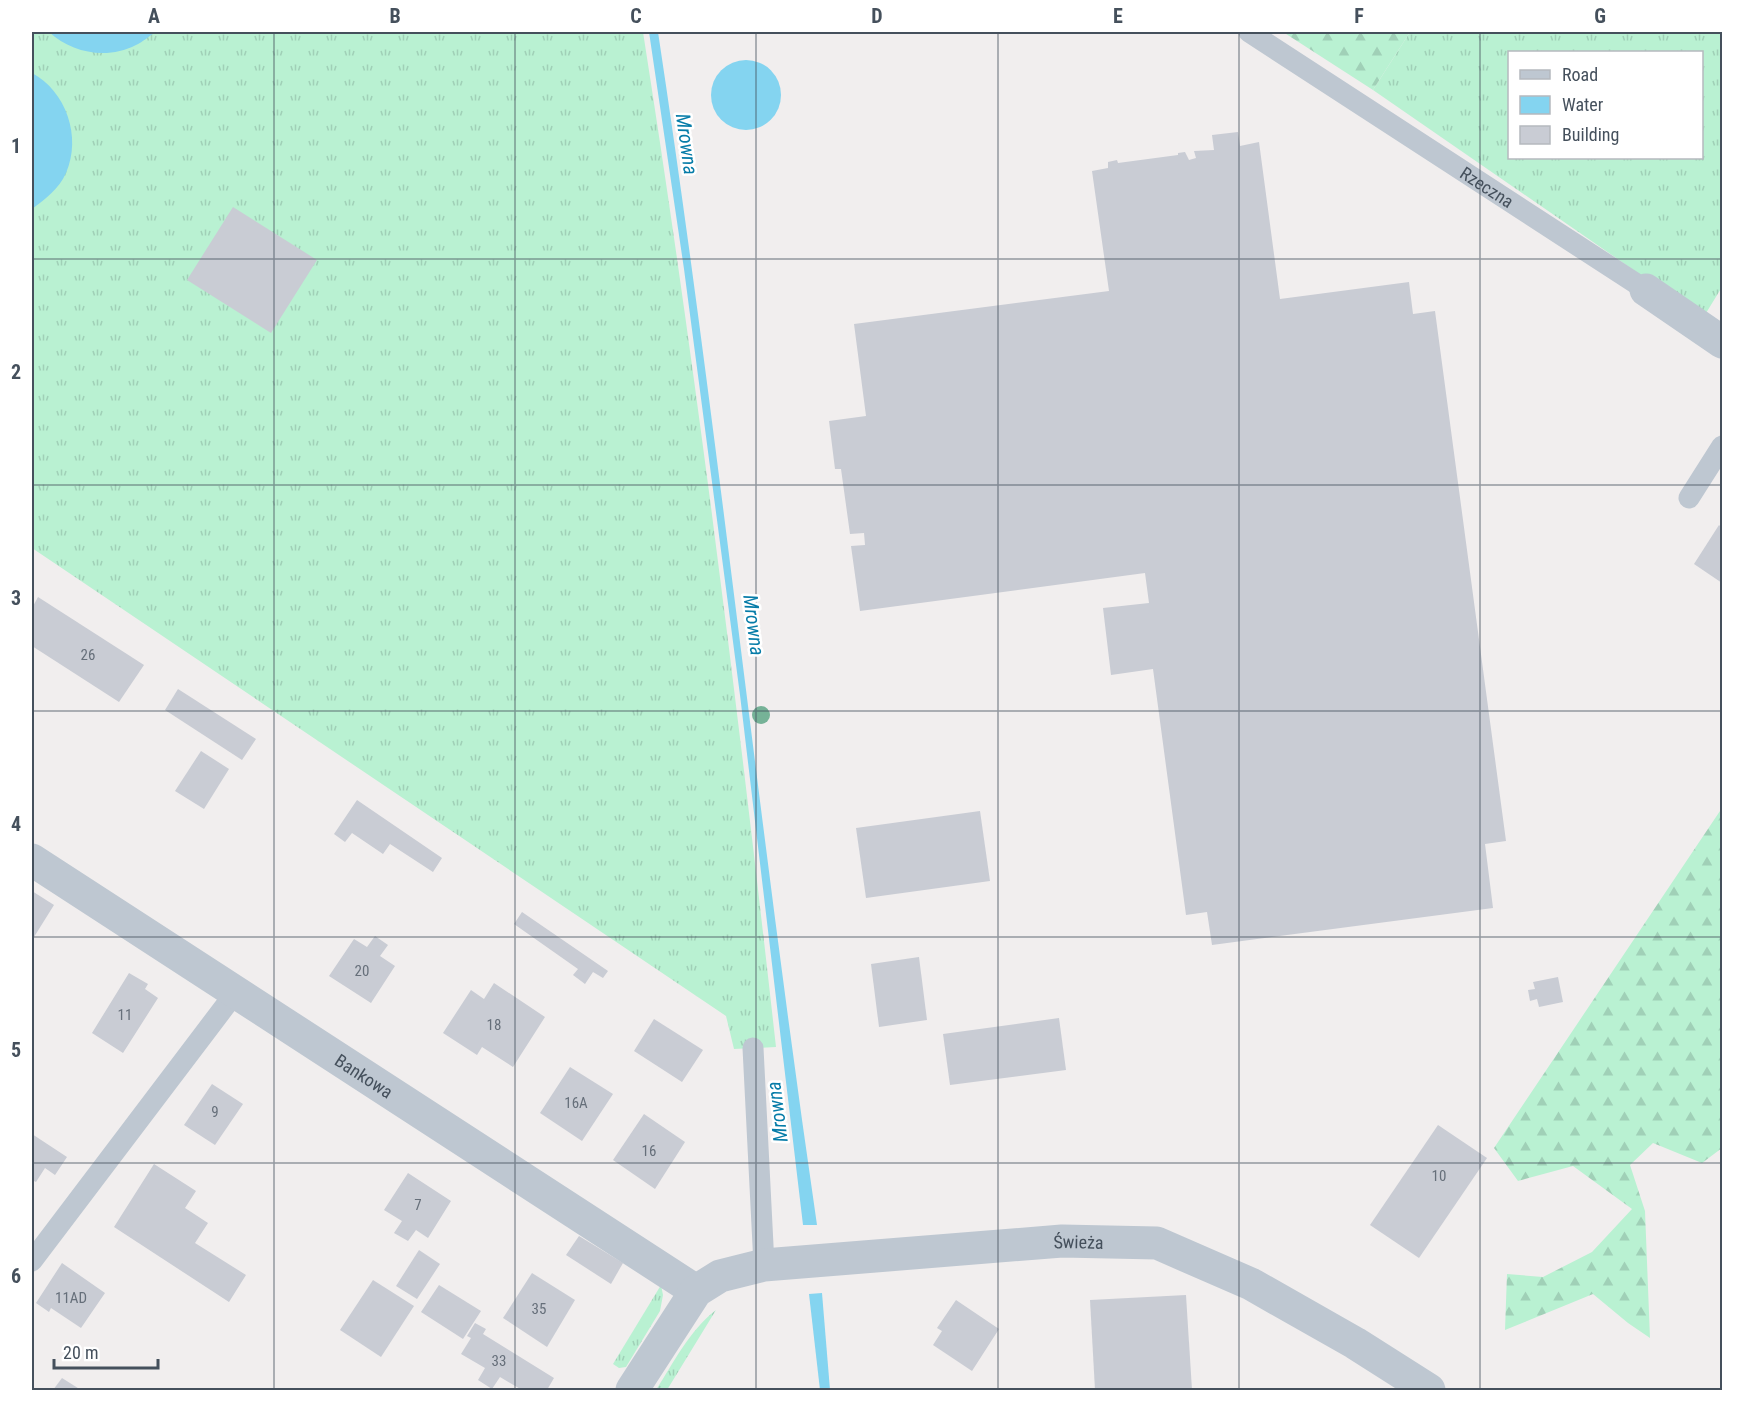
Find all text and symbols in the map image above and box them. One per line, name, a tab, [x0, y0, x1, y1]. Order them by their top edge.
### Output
text: A	[148, 4, 160, 28]
text: B	[389, 4, 401, 28]
text: C	[630, 4, 642, 28]
text: D	[871, 4, 883, 28]
text: E	[1113, 4, 1123, 28]
text: F	[1354, 4, 1364, 28]
text: G	[1594, 4, 1606, 28]
legend	[1508, 51, 1703, 159]
text: Road	[1562, 64, 1598, 85]
text: Water	[1562, 94, 1604, 115]
water label: Mrowna	[671, 112, 703, 176]
text: Building	[1562, 124, 1619, 145]
text: 1	[11, 134, 21, 158]
street label: Rzeczna	[1457, 162, 1518, 212]
text: 2	[11, 360, 21, 384]
text: 3	[11, 586, 21, 610]
water label: Mrowna	[738, 593, 770, 657]
house number: 26	[81, 646, 95, 664]
text: 4	[11, 812, 21, 836]
house number: 20	[355, 962, 369, 980]
house number: 11	[118, 1006, 132, 1024]
house number: 18	[487, 1016, 501, 1034]
text: 5	[11, 1038, 21, 1062]
street label: Bankowa	[331, 1049, 397, 1102]
water label: Mrowna	[761, 1080, 793, 1144]
house number: 16A	[564, 1094, 588, 1112]
house number: 9	[211, 1103, 219, 1121]
house number: 16	[642, 1142, 656, 1160]
house number: 10	[1432, 1167, 1446, 1185]
house number: 7	[414, 1196, 422, 1214]
street label: Świeża	[1053, 1230, 1104, 1252]
text: 6	[11, 1264, 21, 1288]
house number: 11AD	[55, 1289, 87, 1307]
house number: 35	[532, 1300, 546, 1318]
scale bar	[54, 1332, 158, 1370]
text: 20 m	[63, 1342, 98, 1363]
house number: 33	[492, 1352, 506, 1370]

